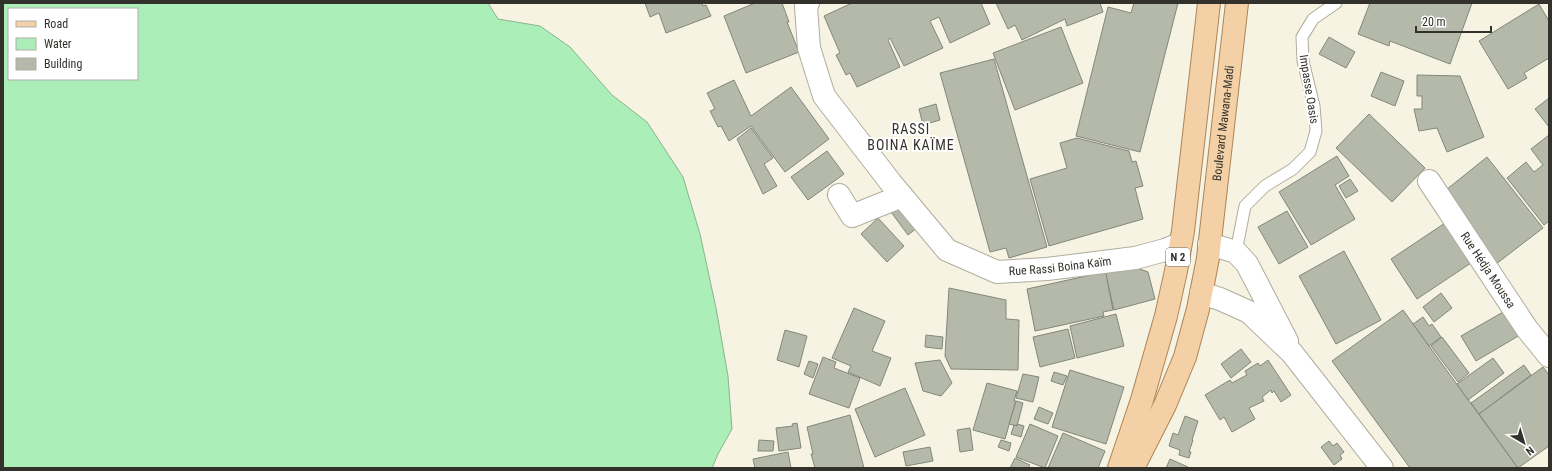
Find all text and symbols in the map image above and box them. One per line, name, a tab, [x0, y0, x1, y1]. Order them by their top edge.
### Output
legend	[8, 8, 138, 80]
scale bar	[1416, 8, 1491, 34]
text: 20 m	[1422, 15, 1446, 29]
text: Road	[44, 17, 68, 31]
text: Water	[44, 37, 72, 51]
street label: Impasse Oasis	[1297, 53, 1321, 125]
text: Building	[44, 57, 82, 71]
street label: Boulevard Mawana-Madi	[1210, 65, 1237, 182]
district label: RASSI BOINA KAÏME	[867, 121, 955, 153]
street label: Rue Hédja Moussa	[1458, 229, 1518, 311]
road number: N 2	[1166, 248, 1190, 266]
street label: Rue Rassi Boina Kaïm	[1008, 254, 1112, 278]
north arrow	[1504, 423, 1544, 463]
text: N	[1523, 443, 1537, 458]

